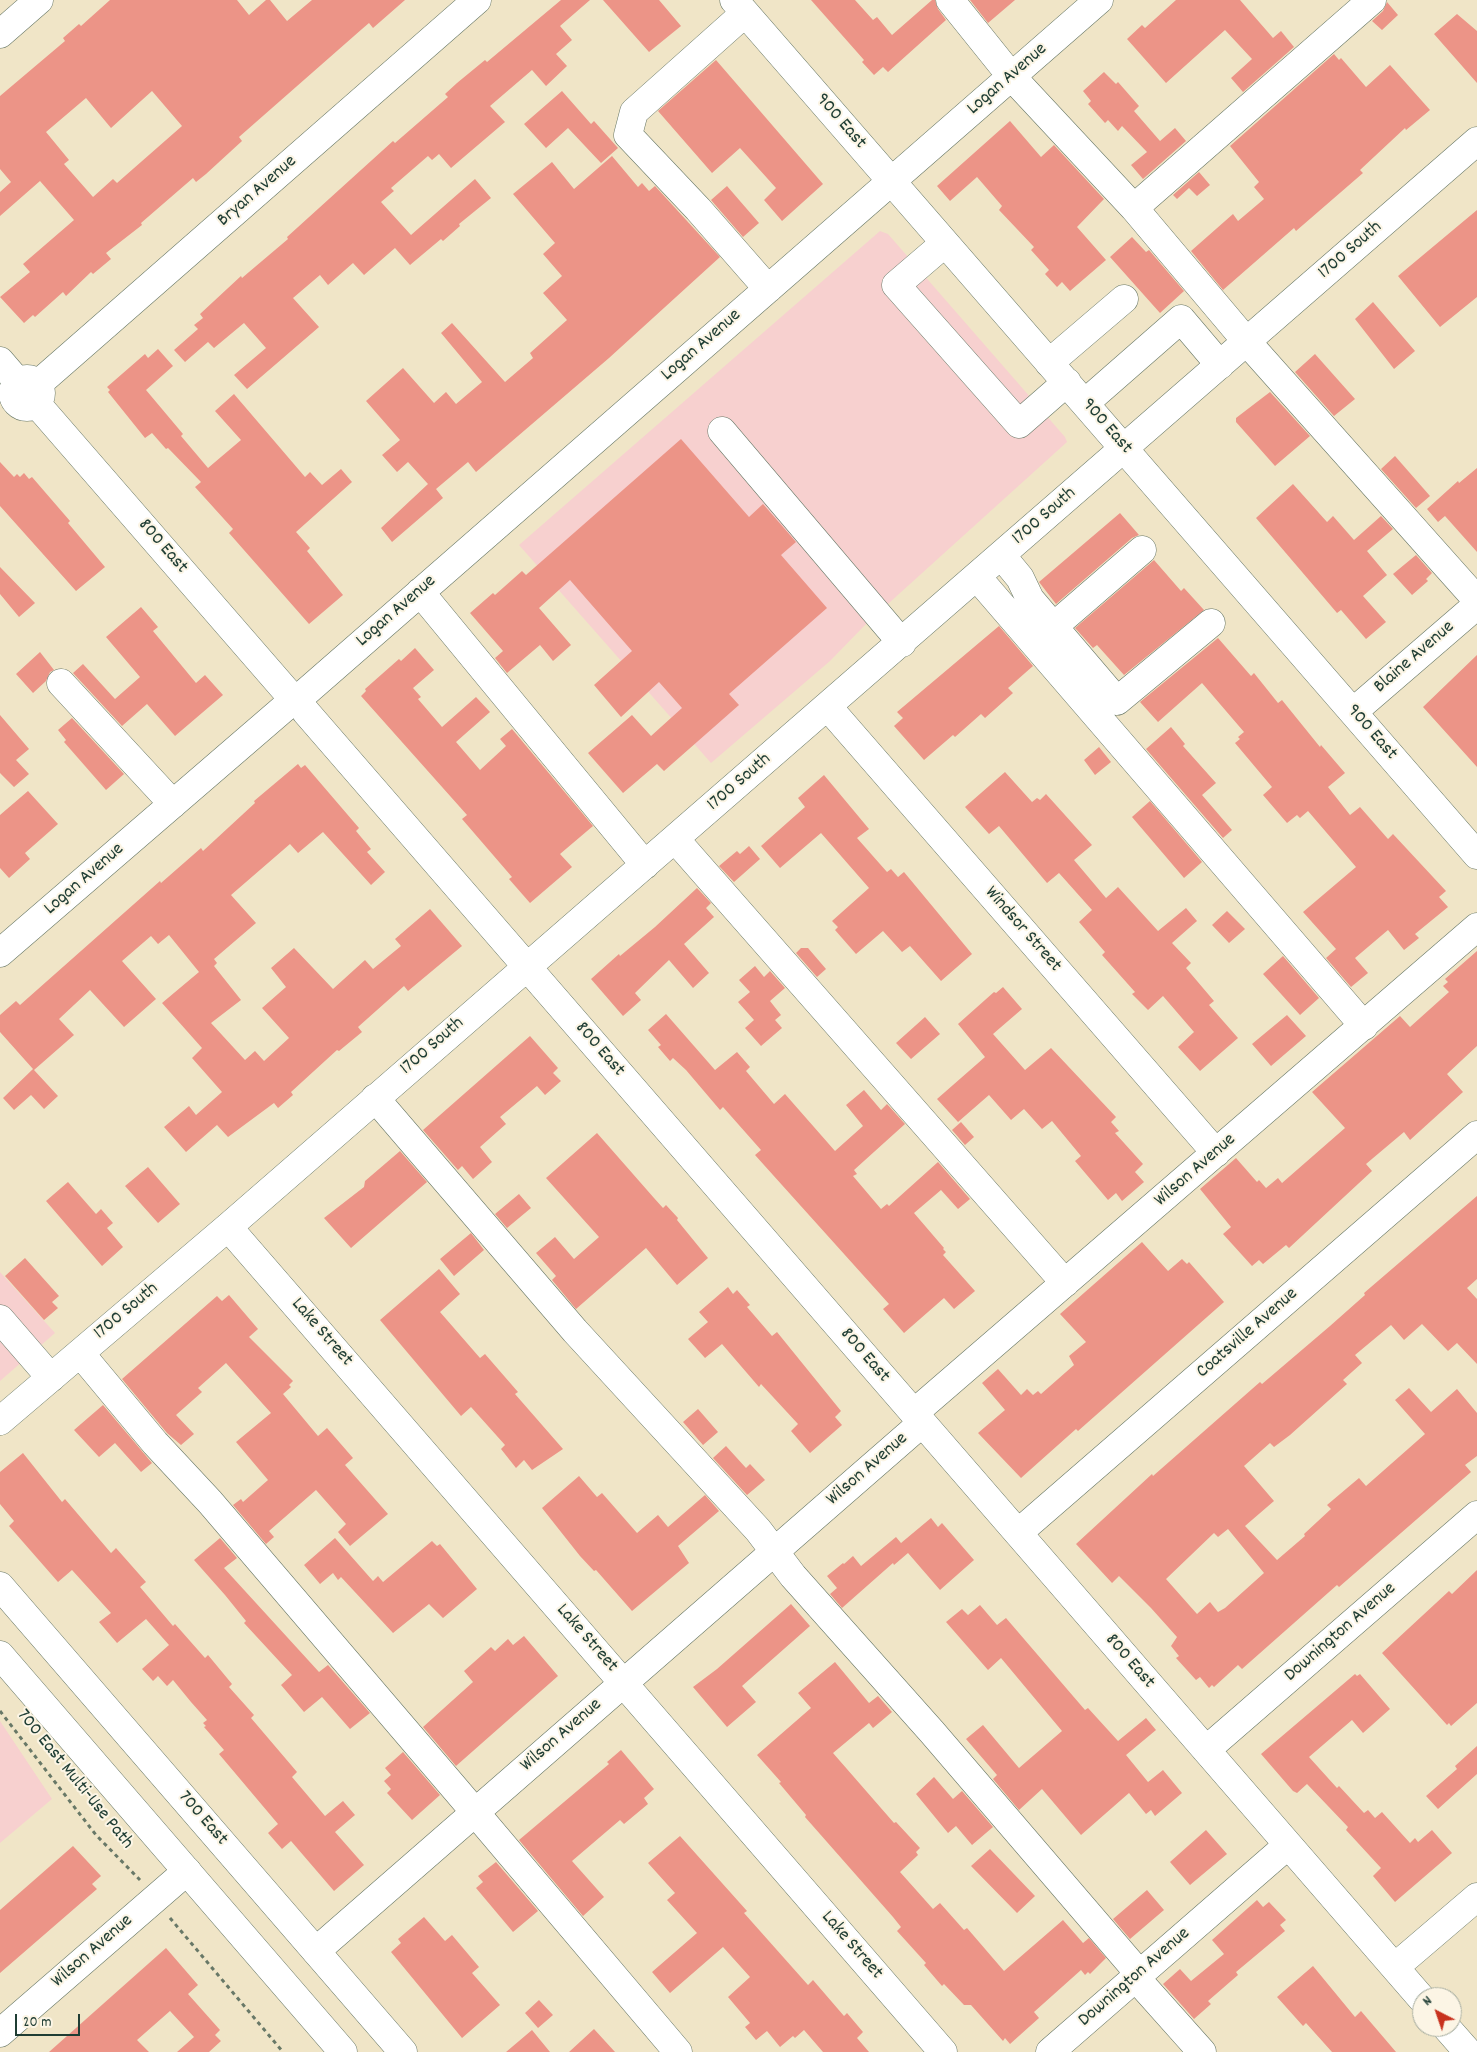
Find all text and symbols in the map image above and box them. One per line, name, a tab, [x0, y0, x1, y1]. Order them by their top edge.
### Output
street label: Logan Avenue	[963, 39, 1053, 121]
street label: 900 East	[810, 89, 870, 155]
street label: Bryan Avenue	[214, 151, 302, 233]
street label: 1700 South	[1314, 217, 1388, 285]
street label: Logan Avenue	[657, 305, 747, 387]
street label: 900 East	[1076, 394, 1136, 460]
street label: 1700 South	[1008, 483, 1082, 551]
street label: 800 East	[132, 515, 192, 579]
street label: Logan Avenue	[352, 571, 442, 653]
street label: Blaine Avenue	[1370, 617, 1460, 699]
street label: 900 East	[1341, 700, 1401, 766]
street label: 1700 South	[703, 749, 777, 817]
street label: Logan Avenue	[40, 839, 130, 921]
street label: Windsor Street	[979, 882, 1065, 978]
street label: 1700 South	[396, 1013, 470, 1081]
street label: 800 East	[569, 1018, 629, 1082]
street label: Wilson Avenue	[1151, 1129, 1241, 1213]
street label: 1700 South	[90, 1278, 164, 1346]
street label: Coatsville Avenue	[1193, 1284, 1303, 1384]
street label: Lake Street	[285, 1294, 357, 1372]
street label: 800 East	[834, 1324, 894, 1388]
street label: Wilson Avenue	[823, 1428, 913, 1512]
street label: Downington Avenue	[1281, 1578, 1401, 1688]
street label: Lake Street	[550, 1600, 622, 1678]
street label: 800 East	[1099, 1630, 1159, 1694]
street label: Wilson Avenue	[517, 1694, 607, 1778]
street label: 700 East Multi-Use Path	[11, 1706, 137, 1854]
street label: 700 East	[172, 1787, 232, 1851]
street label: Lake Street	[815, 1907, 887, 1985]
street label: Wilson Avenue	[48, 1910, 138, 1994]
street label: Downington Avenue	[1075, 1923, 1195, 2033]
north arrow	[1412, 1987, 1462, 2037]
text: N	[1419, 1992, 1437, 2011]
scale bar	[18, 2004, 82, 2036]
text: 20 m	[23, 2012, 51, 2034]

